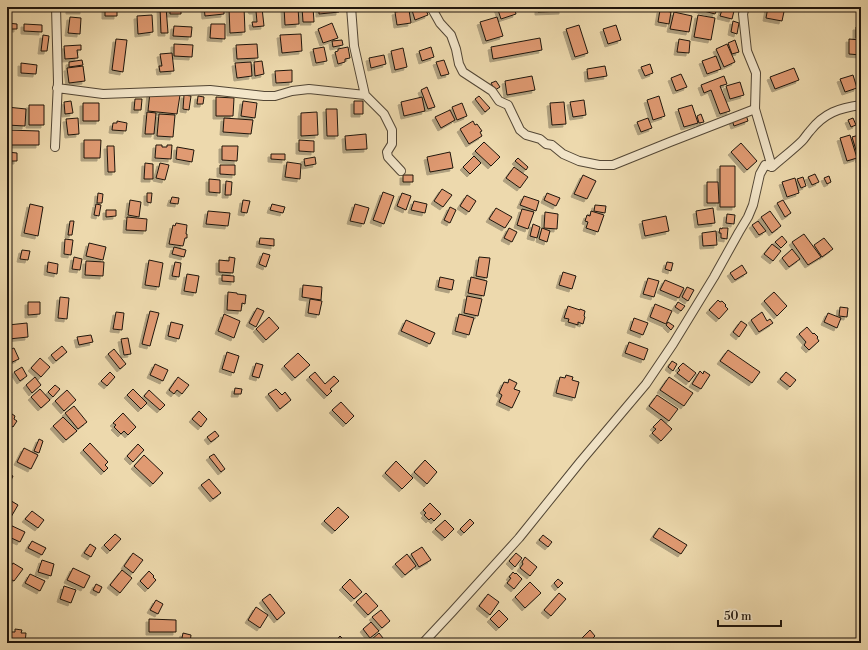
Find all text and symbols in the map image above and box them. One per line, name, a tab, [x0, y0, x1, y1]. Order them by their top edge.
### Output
scale bar	[718, 602, 781, 628]
text: 50 m	[724, 609, 752, 624]

